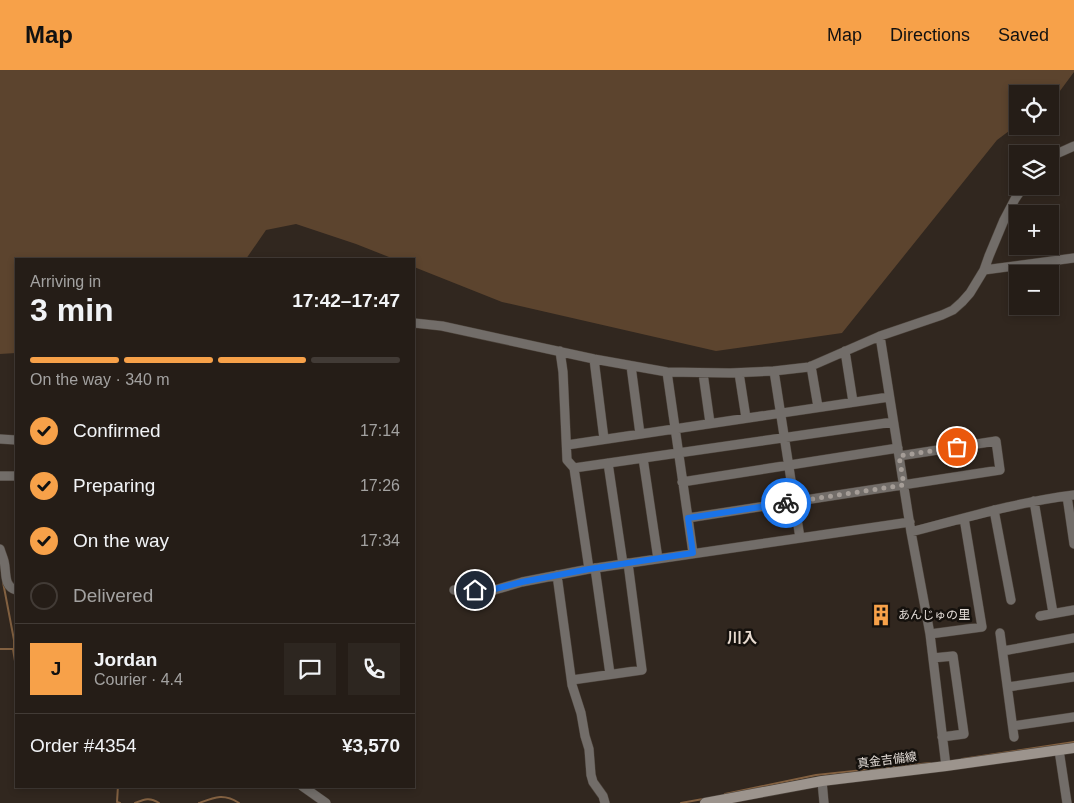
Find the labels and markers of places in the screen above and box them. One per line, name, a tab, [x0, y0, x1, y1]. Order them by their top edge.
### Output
pin	[936, 426, 978, 468]
pin	[454, 569, 496, 611]
building icon: あんじゅの里	[868, 602, 894, 628]
place label: あんじゅの里	[898, 608, 970, 622]

